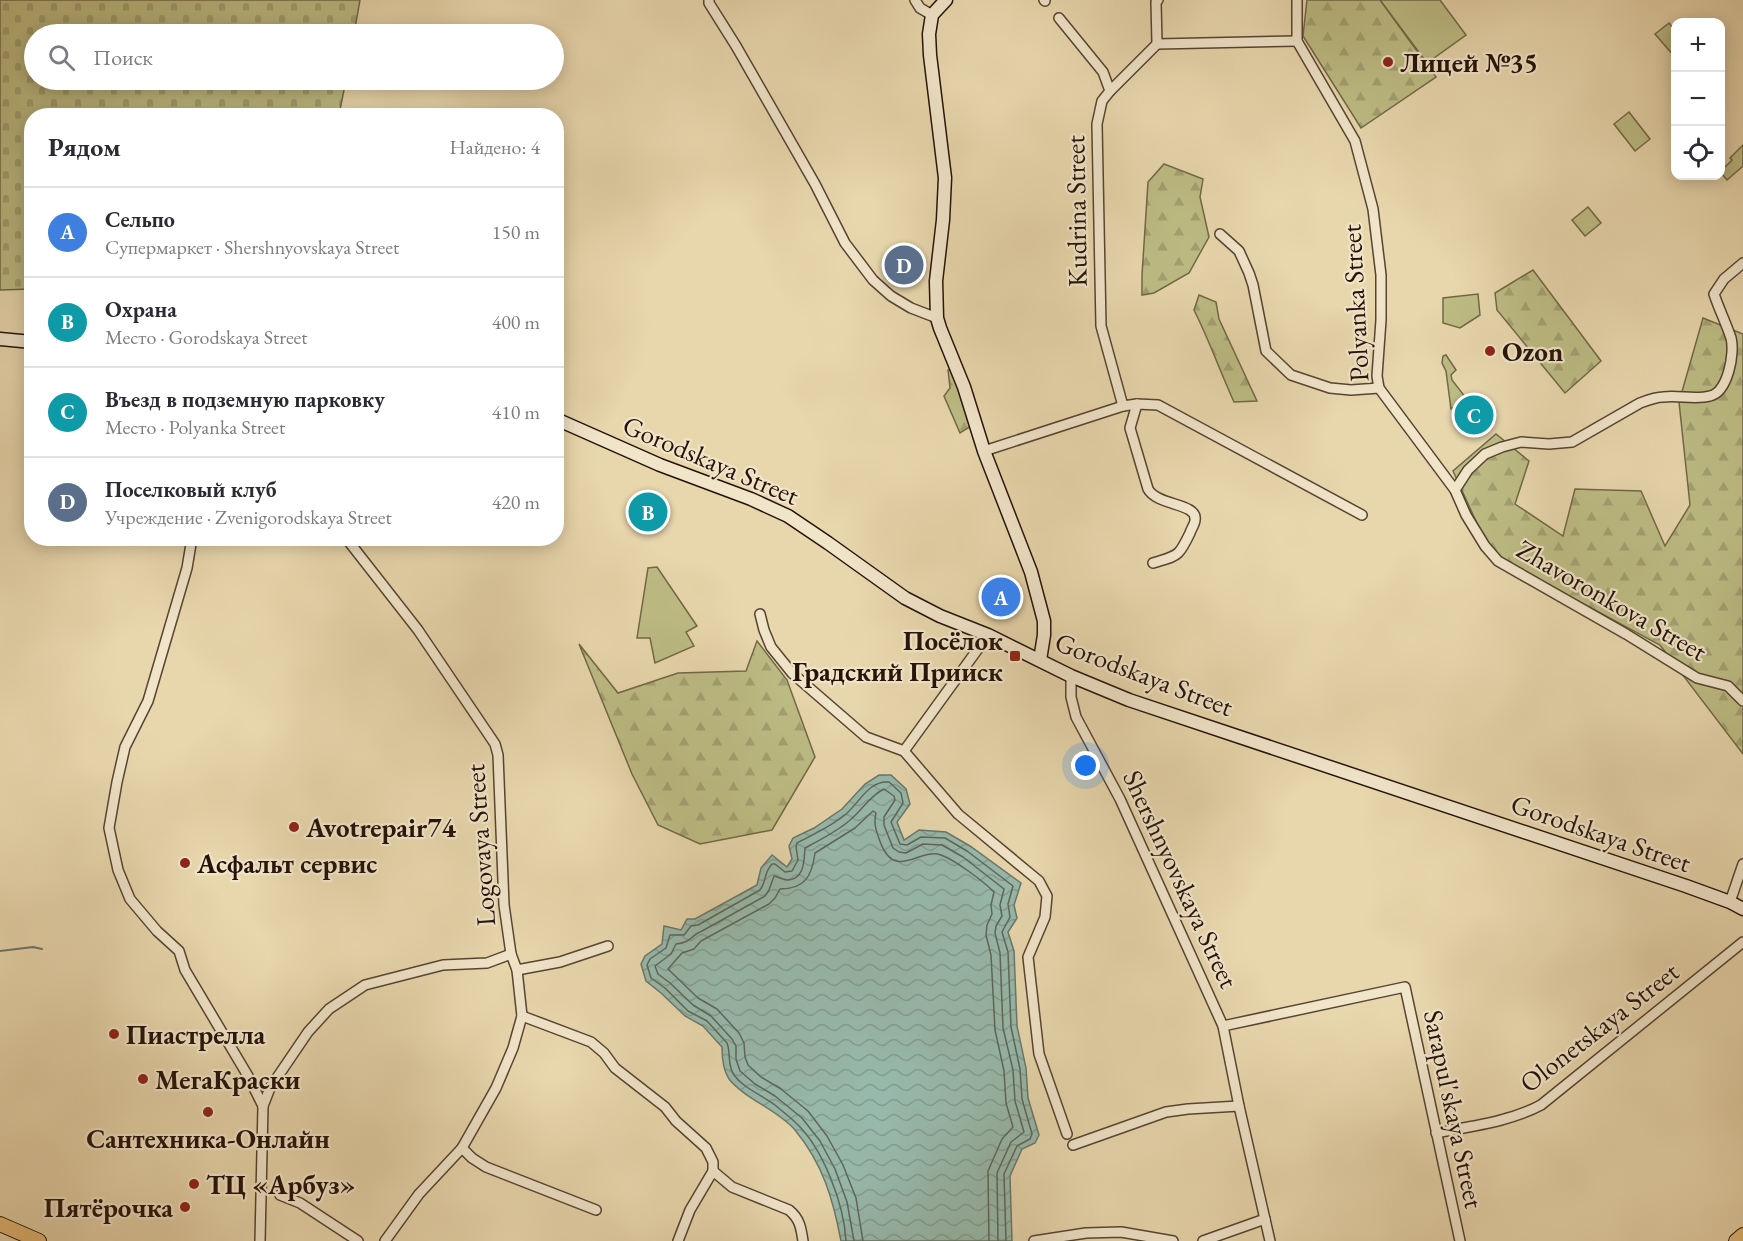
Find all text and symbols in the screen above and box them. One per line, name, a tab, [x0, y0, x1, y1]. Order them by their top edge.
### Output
map controls	[1671, 18, 1725, 180]
button: +	[1671, 18, 1725, 72]
search box	[24, 24, 564, 90]
icon: search	[45, 41, 78, 74]
text: Поиск	[93, 43, 153, 72]
place label: Лицей №35	[1400, 45, 1538, 80]
marker: Лицей №35	[1381, 55, 1395, 69]
button: −	[1671, 72, 1725, 126]
button: locate	[1671, 126, 1725, 180]
text: Рядом	[48, 130, 121, 164]
text: Найдено: 4	[449, 134, 540, 160]
street label: Kudrina Street	[1057, 134, 1095, 287]
text: Сельпо	[105, 205, 175, 234]
text: A	[60, 219, 75, 245]
text: 150 m	[492, 219, 540, 245]
street label: Polyanka Street	[1333, 223, 1377, 383]
text: Супермаркет · Shershnyovskaya Street	[105, 234, 399, 260]
pin: D	[884, 242, 924, 288]
text: Охрана	[105, 295, 177, 324]
text: B	[61, 309, 74, 335]
text: 400 m	[492, 309, 540, 335]
text: Место · Gorodskaya Street	[105, 324, 308, 350]
place label: Ozon	[1502, 334, 1563, 369]
marker: Ozon	[1483, 344, 1497, 358]
text: Въезд в подземную парковку	[105, 385, 385, 414]
pin: C	[1454, 392, 1494, 438]
text: C	[60, 399, 75, 425]
text: 410 m	[492, 399, 540, 425]
street label: Gorodskaya Street	[618, 407, 805, 513]
text: Место · Polyanka Street	[105, 414, 285, 440]
text: Поселковый клуб	[105, 475, 277, 504]
text: D	[60, 489, 75, 515]
text: 420 m	[492, 489, 540, 515]
pin: B	[628, 490, 668, 534]
text: Учреждение · Zvenigorodskaya Street	[105, 504, 392, 530]
street label: Zhavoronkova Street	[1511, 531, 1714, 669]
pin: A	[982, 574, 1020, 620]
place label: Посёлок Градский Прииск	[792, 623, 1003, 689]
street label: Gorodskaya Street	[1050, 624, 1238, 724]
marker: Посёлок Градский Прииск	[1008, 649, 1022, 663]
your location	[1071, 751, 1100, 780]
street label: Logovaya Street	[457, 762, 503, 927]
street label: Shershnyovskaya Street	[1115, 764, 1247, 994]
street label: Gorodskaya Street	[1506, 786, 1696, 880]
place label: Avotrepair74	[305, 810, 457, 845]
marker: Avotrepair74	[287, 820, 301, 834]
place label: Асфальт сервис	[196, 846, 377, 881]
marker: Асфальт сервис	[178, 856, 192, 870]
street label: Olonetskaya Street	[1512, 954, 1686, 1100]
street label: Sarapul'skaya Street	[1416, 1007, 1492, 1212]
place label: Пиастрелла	[126, 1017, 266, 1052]
marker: Пиастрелла	[107, 1027, 121, 1041]
place label: МегаКраски	[155, 1062, 301, 1097]
marker: МегаКраски	[136, 1072, 150, 1086]
marker: Сантехника-Онлайн	[201, 1105, 215, 1119]
place label: Сантехника-Онлайн	[86, 1121, 330, 1156]
place label: ТЦ «Арбуз»	[206, 1167, 355, 1202]
marker: ТЦ «Арбуз»	[187, 1177, 201, 1191]
place label: Пятёрочка	[44, 1190, 173, 1225]
marker: Пятёрочка	[178, 1200, 192, 1214]

